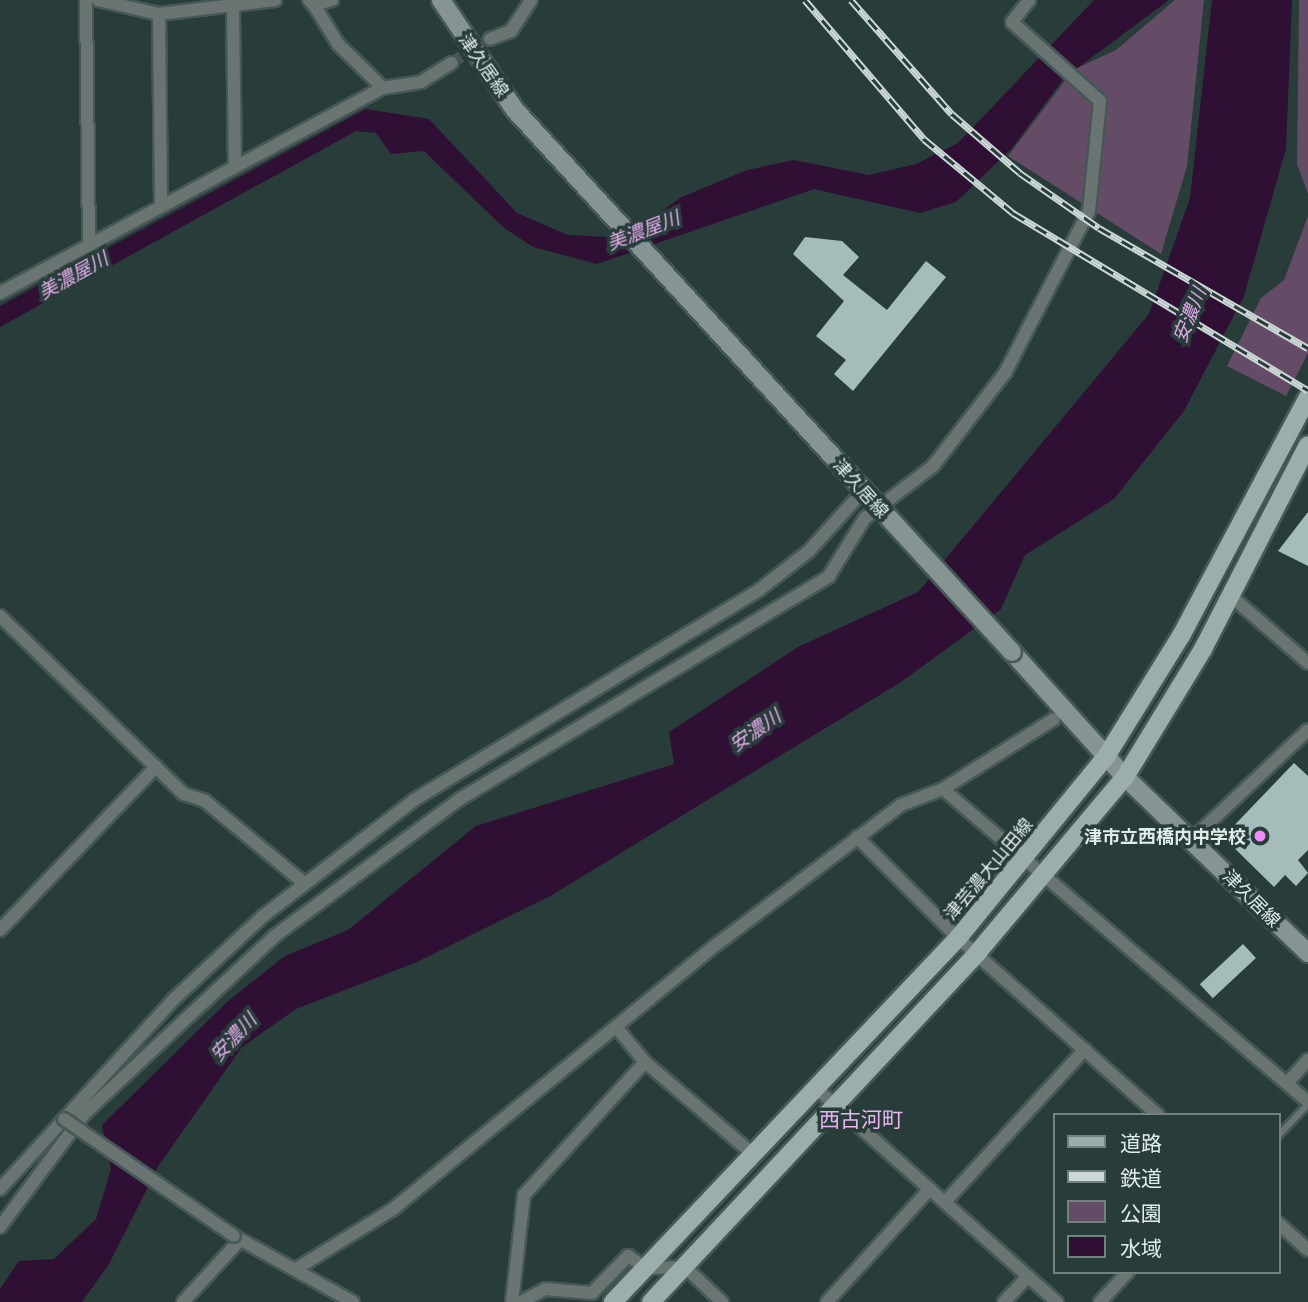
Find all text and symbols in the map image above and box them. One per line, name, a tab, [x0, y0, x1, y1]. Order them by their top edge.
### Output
street label: 津久居線	[455, 29, 513, 101]
water label: 美濃屋川	[603, 206, 683, 254]
water label: 美濃屋川	[34, 247, 112, 303]
water label: 安濃川	[1168, 284, 1210, 346]
street label: 津久居線	[829, 454, 893, 522]
water label: 安濃川	[725, 704, 785, 756]
street label: 津芸濃大山田線	[939, 814, 1037, 924]
place label: 津市立西橋内中学校	[1084, 825, 1246, 847]
marker: 津市立西橋内中学校	[1252, 828, 1268, 844]
street label: 津久居線	[1219, 865, 1285, 931]
water label: 安濃川	[205, 1008, 261, 1066]
district label: 西古河町	[819, 1106, 903, 1132]
legend	[1052, 1113, 1280, 1274]
text: 道路	[1120, 1130, 1162, 1155]
text: 鉄道	[1120, 1165, 1162, 1190]
text: 公園	[1120, 1200, 1162, 1225]
text: 水域	[1120, 1235, 1162, 1260]

